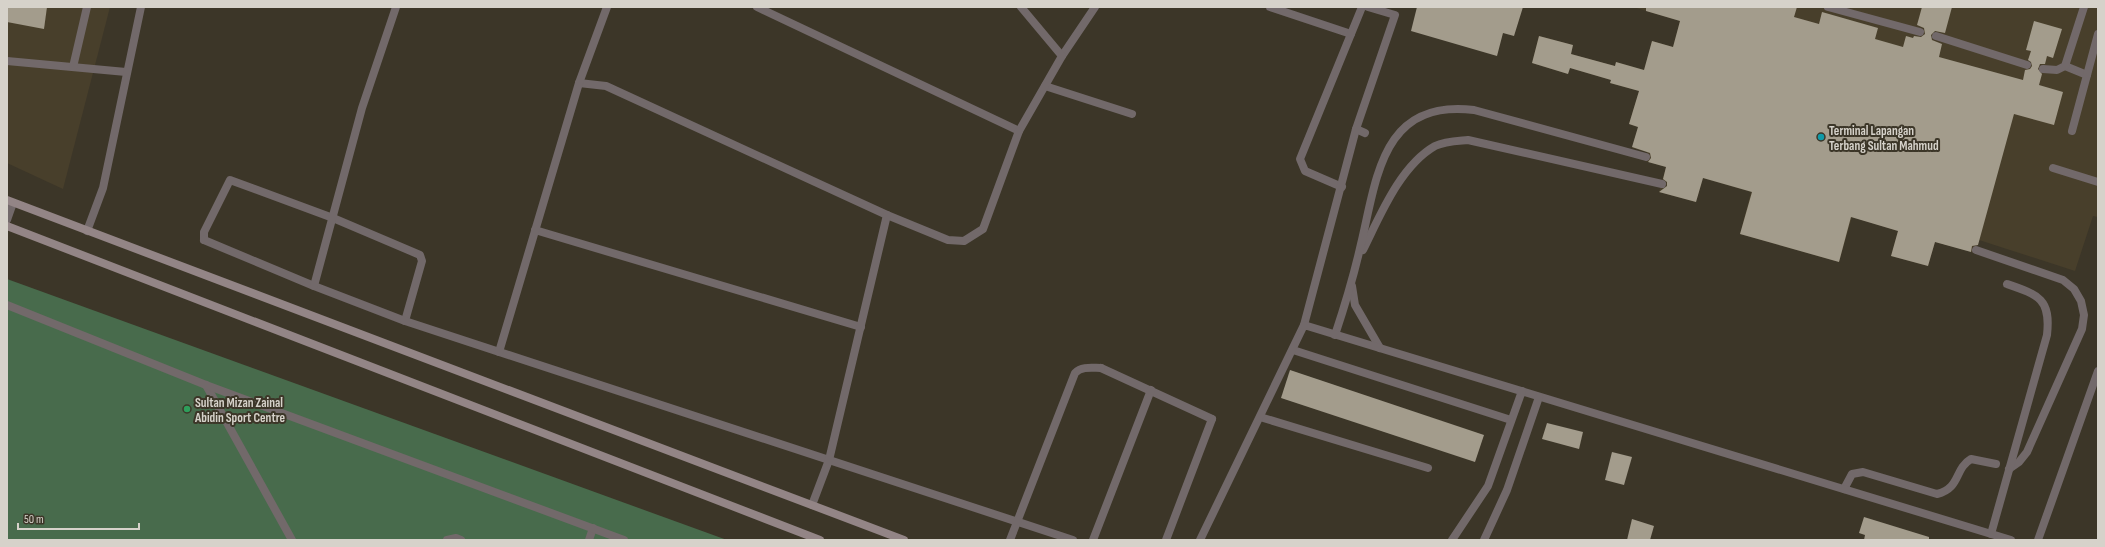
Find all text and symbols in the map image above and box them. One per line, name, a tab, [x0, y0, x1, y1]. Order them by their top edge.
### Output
place label: Terminal Lapangan Terbang Sultan Mahmud	[1829, 123, 1939, 154]
marker: Terminal Lapangan Terbang Sultan Mahmud	[1816, 132, 1826, 142]
place label: Sultan Mizan Zainal Abidin Sport Centre	[194, 395, 286, 426]
marker: Sultan Mizan Zainal Abidin Sport Centre	[182, 404, 192, 414]
scale bar	[18, 505, 139, 531]
text: 50 m	[24, 512, 44, 527]

